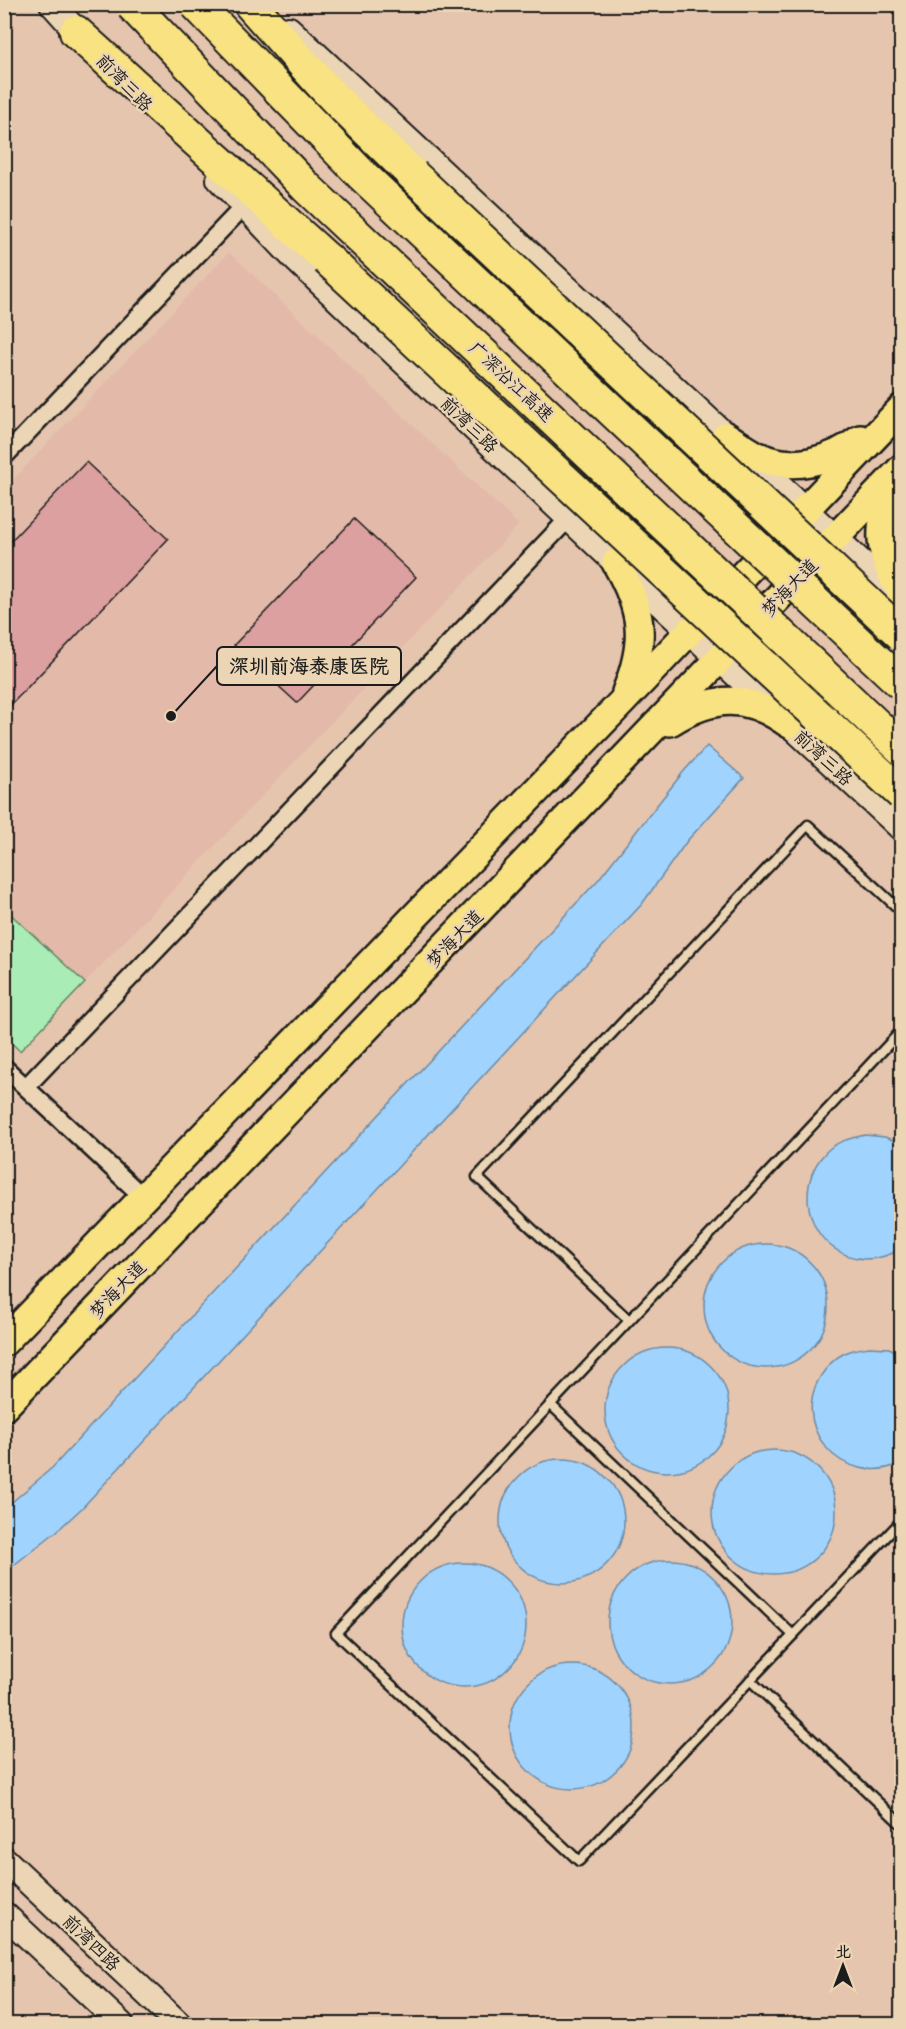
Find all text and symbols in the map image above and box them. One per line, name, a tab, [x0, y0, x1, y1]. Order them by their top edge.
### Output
street label: 前湾三路	[91, 48, 159, 116]
street label: 广深沿江高速	[464, 335, 560, 427]
street label: 前湾三路	[436, 390, 504, 458]
street label: 梦海大道	[755, 553, 823, 621]
callout: 深圳前海泰康医院	[217, 647, 401, 685]
text: 深圳前海泰康医院	[229, 652, 389, 678]
street label: 前湾三路	[789, 724, 859, 790]
street label: 梦海大道	[420, 904, 488, 972]
street label: 梦海大道	[83, 1255, 151, 1323]
street label: 前湾四路	[58, 1908, 126, 1976]
north arrow	[813, 1936, 873, 1996]
text: 北	[835, 1940, 851, 1961]

